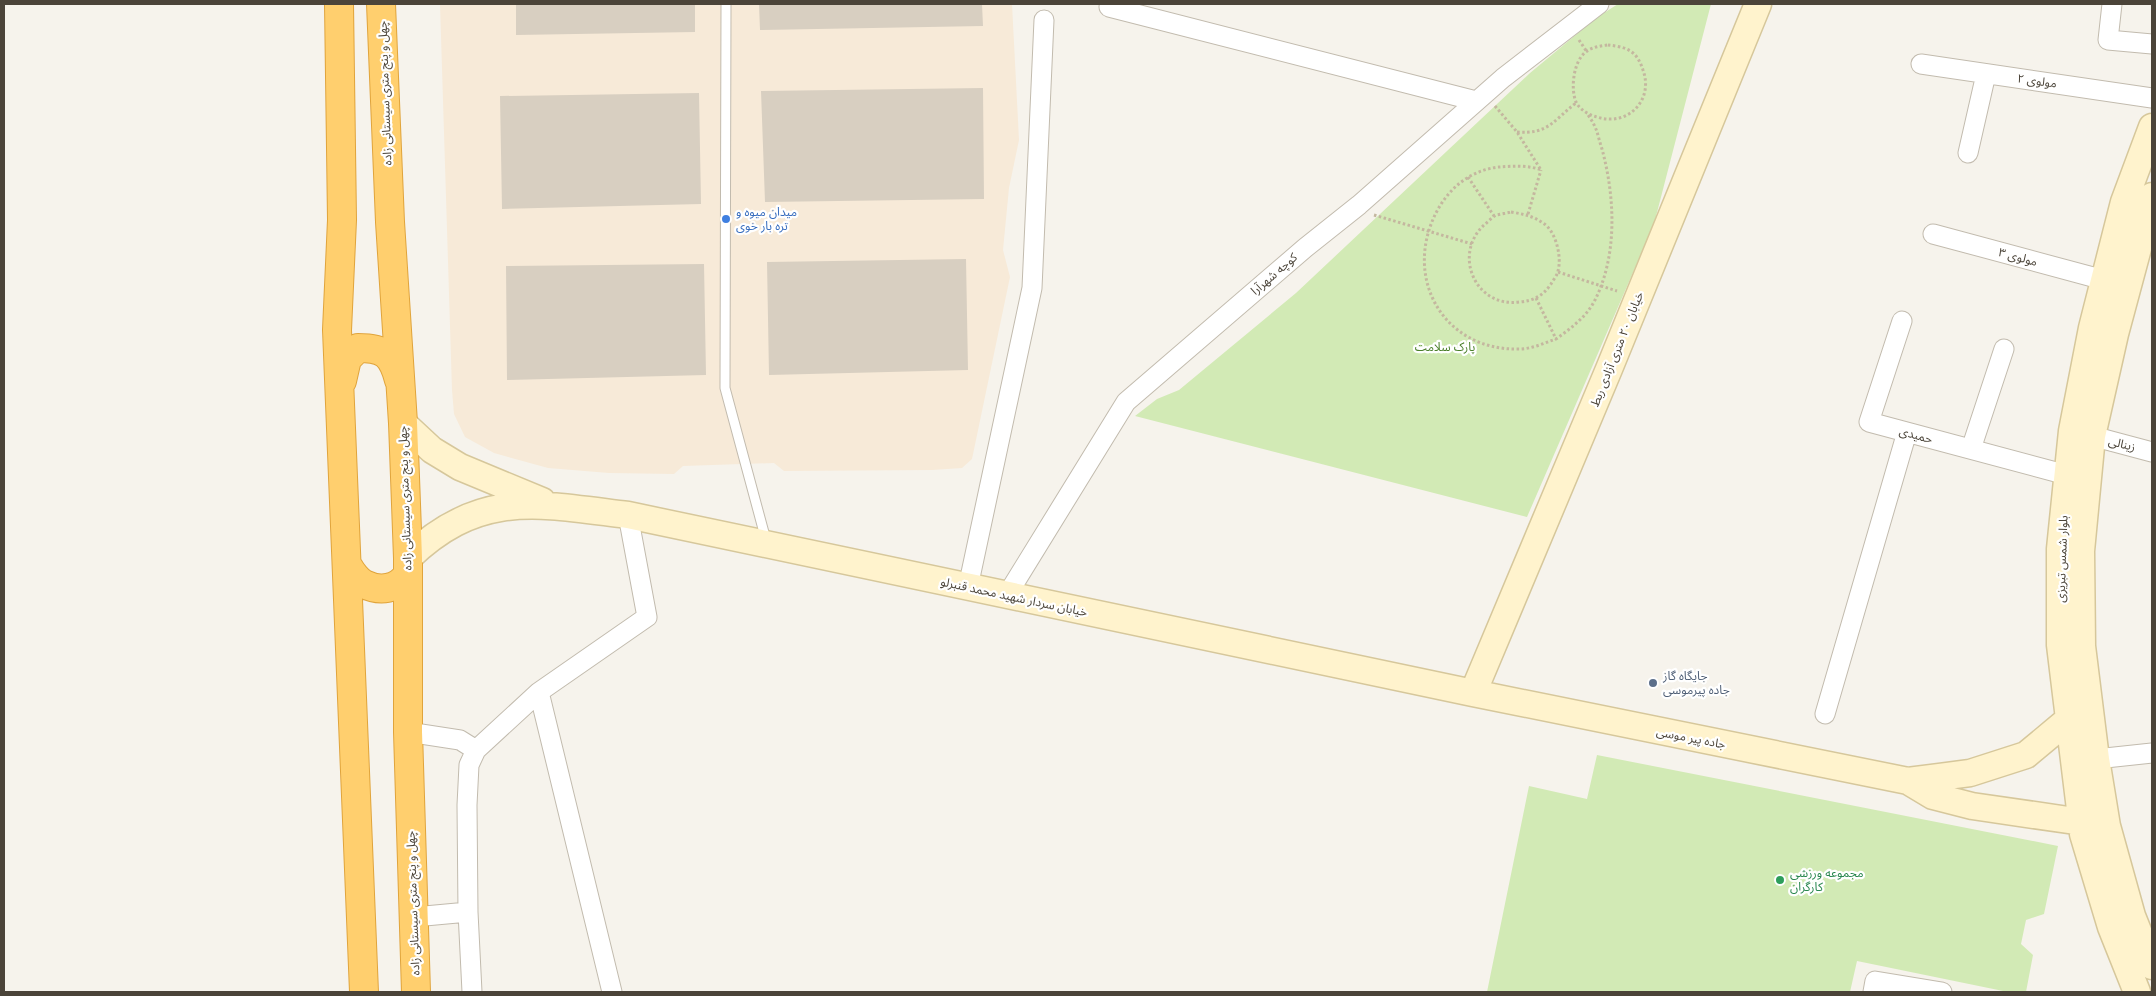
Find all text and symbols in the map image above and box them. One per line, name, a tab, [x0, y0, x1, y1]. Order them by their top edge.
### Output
street label: چهل و پنج متری سیستانی زاده	[373, 20, 397, 166]
street label: مولوی ۲	[2016, 69, 2058, 92]
place label: میدان میوه و تره بار خوی	[736, 203, 797, 234]
marker: میدان میوه و تره بار خوی	[720, 213, 732, 225]
street label: مولوی ۳	[1997, 243, 2040, 270]
street label: کوچه شهرآرا	[1247, 248, 1301, 299]
street label: خیابان ۲۰ متری آزادی ربط	[1586, 289, 1647, 409]
park label: پارک سلامت	[1415, 338, 1475, 355]
street label: حمیدی	[1898, 422, 1935, 447]
street label: چهل و پنج متری سیستانی زاده	[393, 425, 417, 571]
street label: زینالی	[2107, 432, 2137, 455]
street label: بلوار شمس تبریزی	[2051, 515, 2072, 603]
street label: خیابان سردار شهید محمد قنبرلو	[939, 573, 1089, 620]
place label: جایگاه گاز جاده پیرموسی	[1662, 667, 1730, 698]
marker: جایگاه گاز جاده پیرموسی	[1647, 677, 1659, 689]
street label: جاده پیر موسی	[1655, 722, 1727, 753]
street label: چهل و پنج متری سیستانی زاده	[401, 830, 425, 976]
place label: مجموعه ورزشی کارگران	[1790, 864, 1864, 895]
marker: مجموعه ورزشی کارگران	[1774, 874, 1786, 886]

